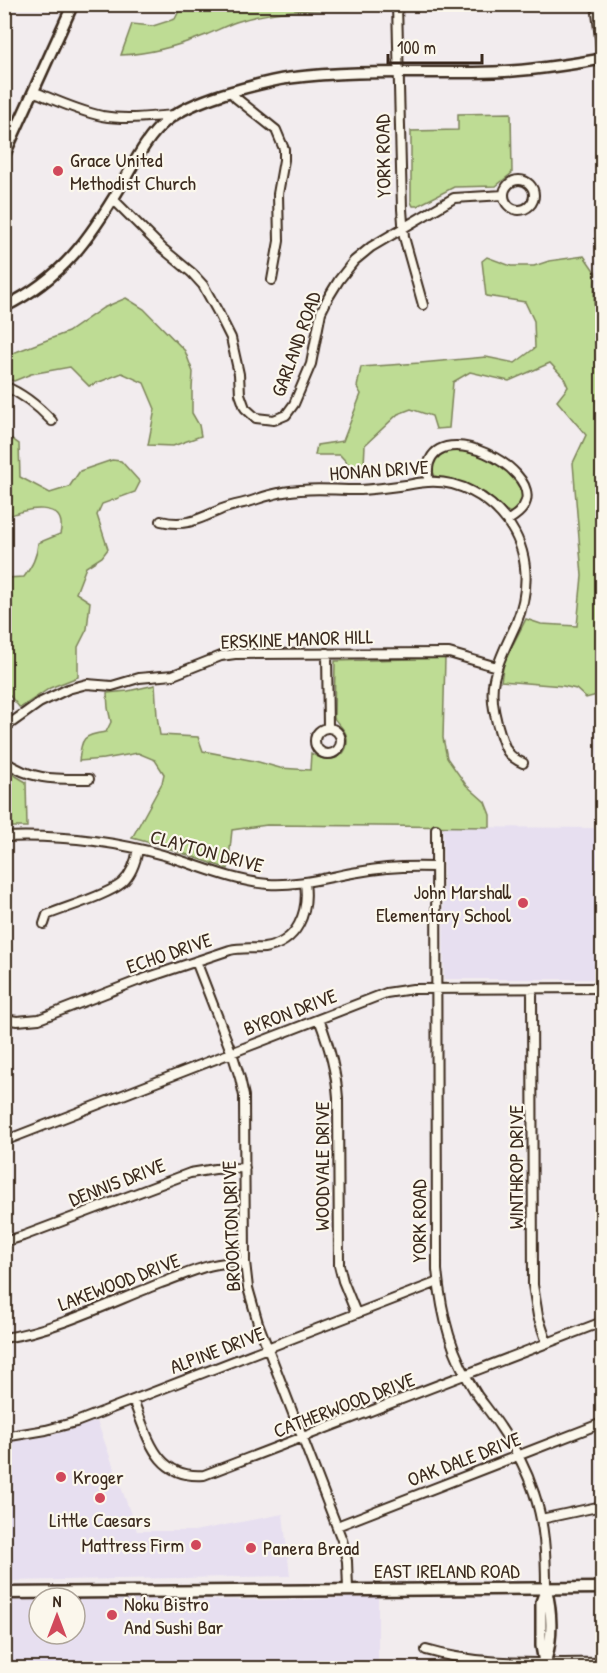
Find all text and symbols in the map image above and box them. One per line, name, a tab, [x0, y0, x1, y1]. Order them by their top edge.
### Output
scale bar	[388, 27, 482, 65]
text: 100 m	[397, 35, 436, 60]
street label: YORK ROAD	[368, 114, 397, 198]
place label: Grace United Methodist Church	[70, 146, 196, 196]
marker: Grace United Methodist Church	[51, 164, 65, 178]
street label: GARLAND ROAD	[264, 287, 327, 400]
street label: HONAN DRIVE	[328, 453, 430, 486]
street label: ERSKINE MANOR HILL	[220, 622, 374, 655]
street label: CLAYTON DRIVE	[148, 822, 267, 879]
place label: John Marshall Elementary School	[376, 878, 512, 928]
marker: John Marshall Elementary School	[516, 896, 530, 910]
street label: ECHO DRIVE	[123, 925, 215, 980]
street label: BYRON DRIVE	[239, 981, 340, 1042]
street label: WOODVALE DRIVE	[308, 1101, 335, 1231]
street label: WINTHROP DRIVE	[502, 1105, 529, 1229]
street label: DENNIS DRIVE	[65, 1151, 169, 1212]
street label: BROOKTON DRIVE	[215, 1160, 246, 1292]
street label: YORK ROAD	[405, 1179, 432, 1263]
street label: LAKEWOOD DRIVE	[54, 1246, 184, 1317]
street label: ALPINE DRIVE	[166, 1319, 268, 1380]
street label: CATHERWOOD DRIVE	[269, 1365, 419, 1444]
street label: OAK DALE DRIVE	[403, 1424, 525, 1493]
place label: Kroger	[73, 1463, 124, 1490]
marker: Kroger	[54, 1470, 68, 1484]
marker: Little Caesars	[93, 1491, 107, 1505]
place label: Little Caesars	[49, 1506, 151, 1533]
place label: Mattress Firm	[82, 1531, 184, 1558]
place label: Panera Bread	[263, 1534, 359, 1561]
marker: Mattress Firm	[189, 1538, 203, 1552]
marker: Panera Bread	[244, 1541, 258, 1555]
street label: EAST IRELAND ROAD	[374, 1557, 520, 1584]
north arrow	[27, 1586, 87, 1646]
text: N	[53, 1590, 62, 1612]
place label: Noku Bistro And Sushi Bar	[124, 1590, 224, 1640]
marker: Noku Bistro And Sushi Bar	[105, 1608, 119, 1622]

